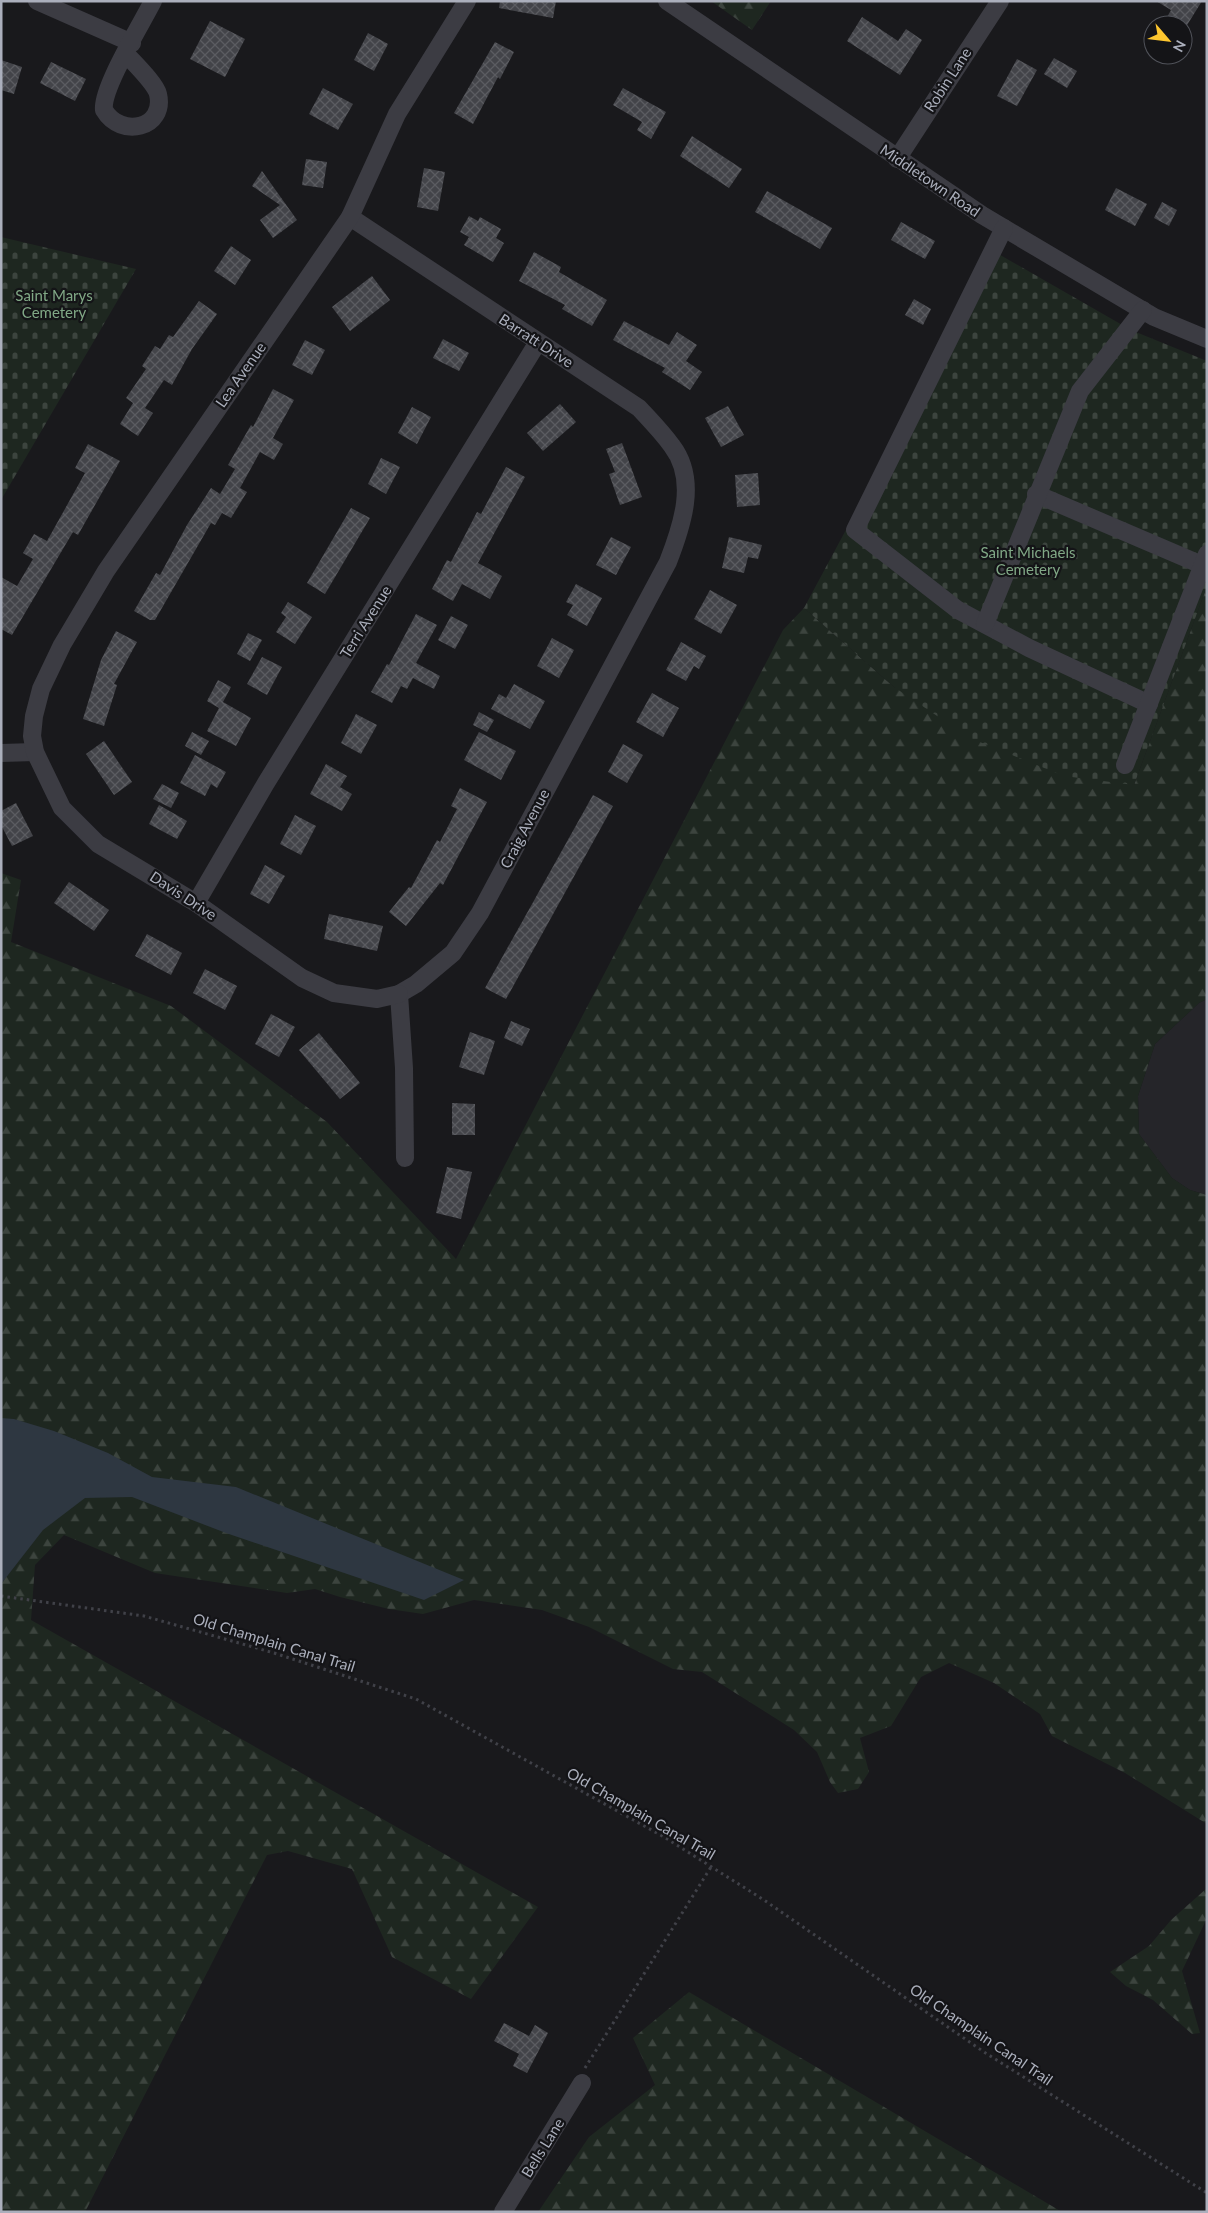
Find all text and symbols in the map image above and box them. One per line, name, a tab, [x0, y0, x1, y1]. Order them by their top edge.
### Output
north arrow	[1143, 15, 1193, 65]
text: N	[1170, 38, 1190, 55]
street label: Robin Lane	[920, 44, 975, 115]
street label: Middletown Road	[877, 140, 984, 220]
park label: Saint Marys Cemetery	[15, 286, 93, 321]
street label: Barratt Drive	[496, 309, 577, 371]
street label: Lea Avenue	[211, 338, 269, 411]
park label: Saint Michaels Cemetery	[981, 543, 1075, 578]
street label: Terri Avenue	[336, 582, 395, 661]
street label: Craig Avenue	[496, 786, 553, 871]
street label: Davis Drive	[147, 867, 220, 923]
street label: Old Champlain Canal Trail	[191, 1609, 357, 1675]
street label: Old Champlain Canal Trail	[564, 1763, 719, 1863]
street label: Old Champlain Canal Trail	[907, 1980, 1056, 2089]
street label: Bells Lane	[517, 2114, 567, 2180]

